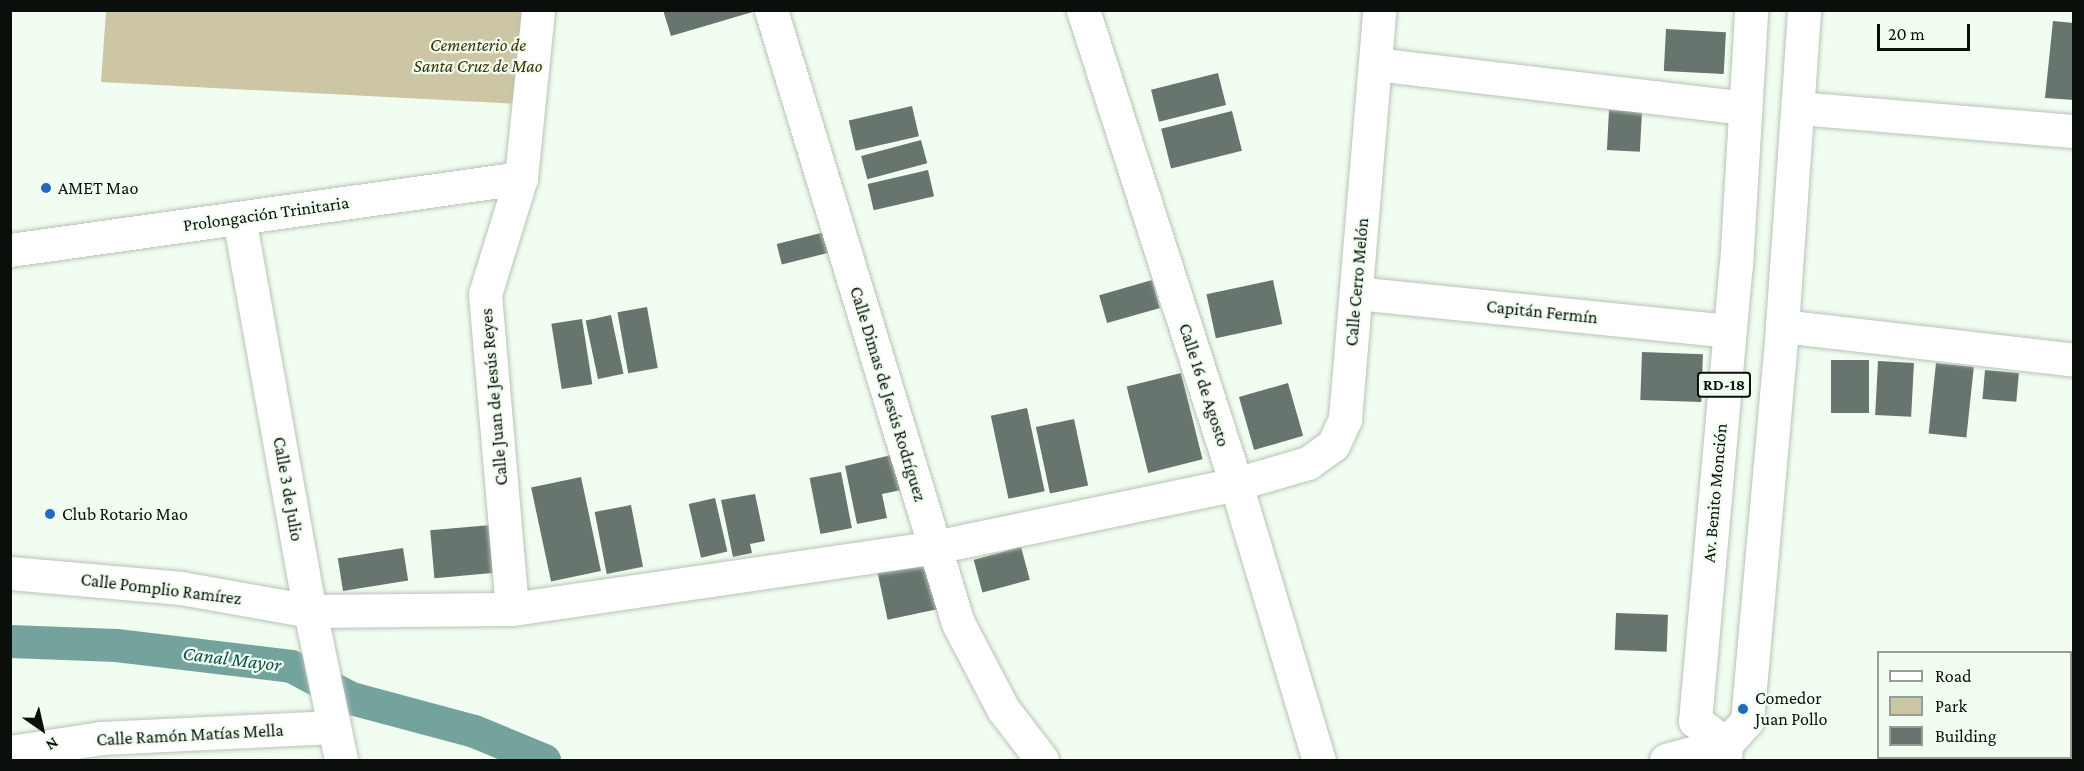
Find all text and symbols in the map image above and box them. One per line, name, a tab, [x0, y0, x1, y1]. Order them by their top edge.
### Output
scale bar	[1880, 12, 1973, 50]
text: 20 m	[1888, 24, 1925, 44]
park label: Cementerio de Santa Cruz de Mao	[413, 35, 543, 78]
place label: AMET Mao	[58, 177, 138, 199]
marker: AMET Mao	[39, 181, 53, 195]
street label: Prolongación Trinitaria	[182, 192, 350, 236]
street label: Calle Cerro Melón	[1341, 217, 1373, 347]
street label: Calle Dimas de Jesús Rodríguez	[845, 284, 931, 504]
street label: Capitán Fermín	[1485, 295, 1599, 329]
street label: Calle Juan de Jesús Reyes	[475, 308, 513, 486]
street label: Calle 16 de Agosto	[1174, 321, 1234, 449]
road number: RD-18	[1696, 372, 1752, 398]
street label: Av. Benito Monción	[1698, 423, 1732, 563]
street label: Calle 3 de Julio	[268, 435, 308, 543]
place label: Club Rotario Mao	[62, 503, 188, 525]
marker: Club Rotario Mao	[43, 507, 57, 521]
street label: Calle Pomplio Ramírez	[79, 568, 243, 610]
water label: Canal Mayor	[181, 641, 283, 677]
legend	[1877, 651, 2072, 759]
text: Road	[1935, 666, 1972, 686]
place label: Comedor Juan Pollo	[1755, 688, 1827, 730]
text: Park	[1935, 696, 1967, 716]
north arrow	[12, 699, 72, 759]
marker: Comedor Juan Pollo	[1736, 702, 1750, 716]
street label: Calle Ramón Matías Mella	[96, 719, 284, 751]
text: Building	[1935, 726, 1996, 746]
text: N	[43, 734, 62, 754]

